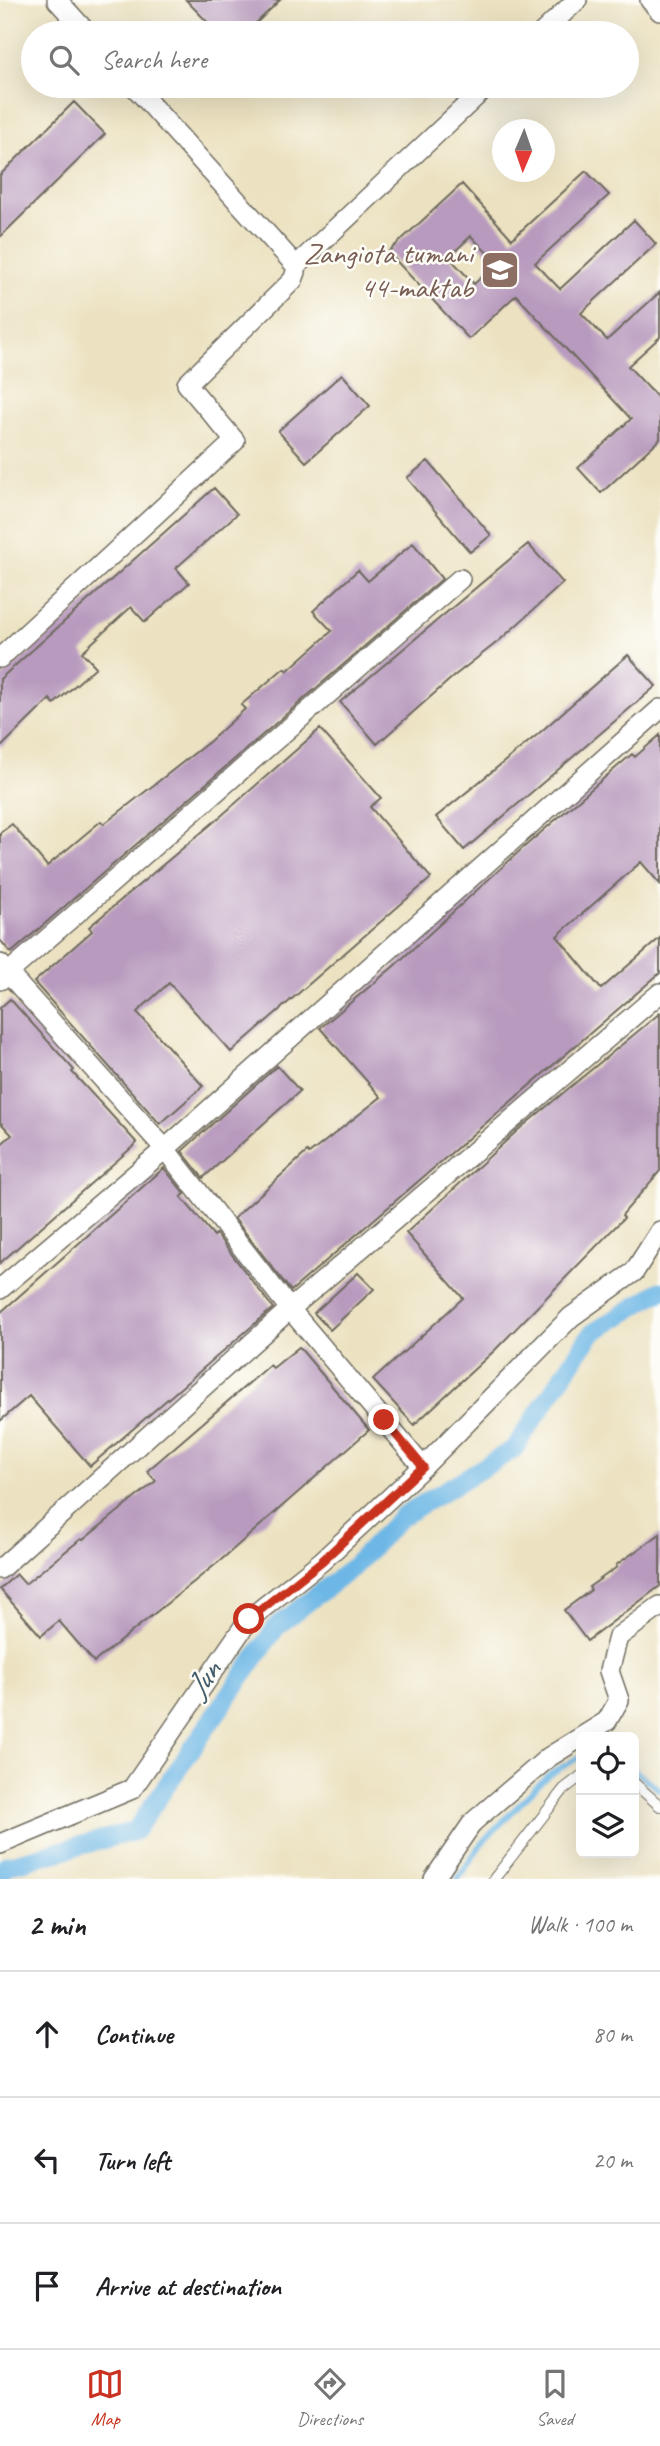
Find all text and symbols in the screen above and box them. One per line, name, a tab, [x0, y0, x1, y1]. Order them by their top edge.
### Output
search box	[21, 21, 639, 98]
icon: search	[45, 41, 83, 79]
text: Search here	[101, 43, 207, 76]
north arrow	[492, 119, 555, 182]
place label: Zangiota tumani 44-maktab	[303, 234, 476, 306]
school or university icon: Zangiota tumani 44-maktab	[479, 249, 521, 291]
route end	[368, 1404, 399, 1435]
route start	[233, 1603, 264, 1634]
water label: Jun	[174, 1651, 231, 1708]
map controls	[576, 1732, 639, 1858]
button: locate	[576, 1732, 639, 1795]
button: layers	[576, 1795, 639, 1858]
text: 2 min	[28, 1906, 85, 1944]
text: Walk · 100 m	[528, 1910, 632, 1939]
icon: ahead	[28, 2015, 66, 2053]
text: Continue	[95, 2018, 173, 2051]
text: 80 m	[593, 2020, 632, 2049]
icon: left	[28, 2141, 66, 2179]
text: Turn left	[95, 2144, 170, 2177]
text: 20 m	[593, 2146, 632, 2175]
icon: arrive	[28, 2267, 66, 2305]
text: Arrive at destination	[95, 2270, 281, 2303]
tab: Map	[86, 2365, 124, 2431]
tab: Directions	[297, 2365, 363, 2431]
tab: Saved	[536, 2365, 574, 2431]

